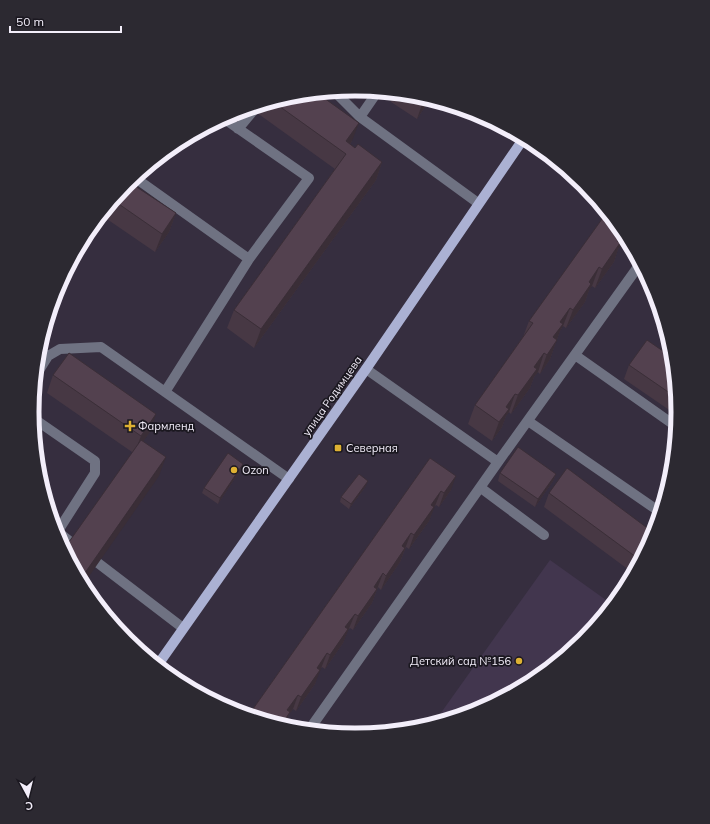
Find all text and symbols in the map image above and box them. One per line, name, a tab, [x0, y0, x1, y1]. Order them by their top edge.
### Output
scale bar	[10, 8, 121, 34]
text: 50 m	[16, 14, 44, 29]
street label: улица Родимцева	[299, 353, 365, 439]
place label: Фармленд	[138, 419, 194, 433]
marker: Фармленд	[125, 421, 135, 431]
place label: Северная	[346, 441, 398, 455]
marker: Северная	[333, 443, 343, 453]
place label: Ozon	[242, 463, 269, 477]
marker: Ozon	[229, 465, 239, 475]
place label: Детский сад №156	[410, 654, 511, 668]
marker: Детский сад №156	[514, 656, 524, 666]
north arrow	[8, 776, 48, 816]
text: С	[24, 799, 34, 813]

